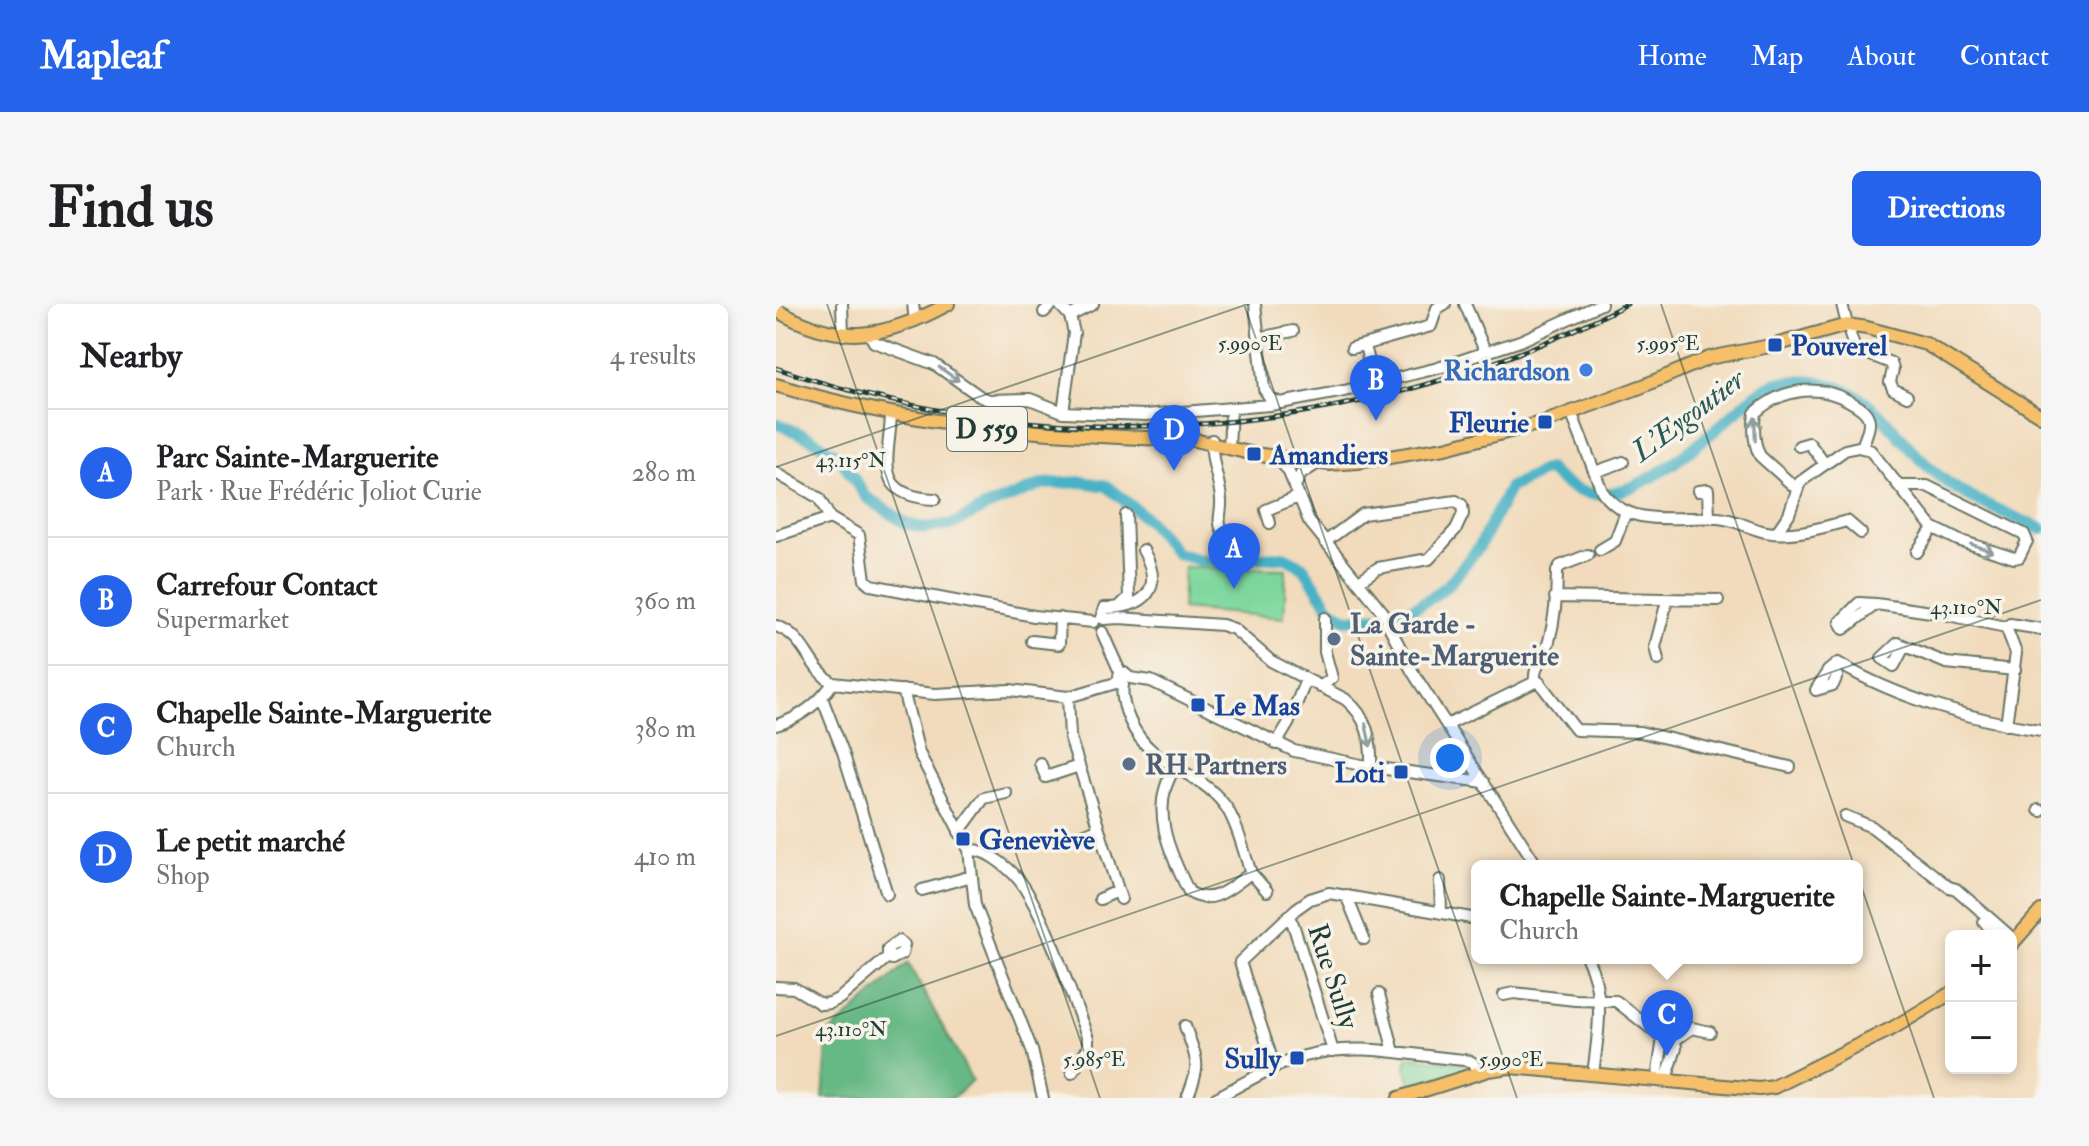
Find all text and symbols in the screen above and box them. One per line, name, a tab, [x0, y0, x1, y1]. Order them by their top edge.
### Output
text: Mapleaf	[40, 32, 165, 80]
text: Home	[1637, 39, 1707, 74]
text: Map	[1751, 39, 1803, 74]
text: About	[1847, 39, 1916, 74]
text: Contact	[1960, 39, 2049, 74]
button: Directions	[1852, 171, 2041, 246]
text: Find us	[48, 173, 214, 244]
place label: Pouverel	[1791, 329, 1888, 364]
text: 5.990°E	[1218, 331, 1282, 356]
text: 5.995°E	[1636, 331, 1700, 356]
text: Nearby	[80, 335, 182, 378]
marker: Pouverel	[1766, 336, 1784, 354]
text: 4 results	[610, 340, 696, 372]
place label: Richardson	[1444, 354, 1571, 389]
pin: B	[1350, 355, 1402, 421]
water label: L'Eygoutier	[1624, 360, 1754, 471]
marker: Richardson	[1577, 361, 1595, 379]
one-way arrow	[938, 366, 960, 382]
pin: D	[1148, 405, 1200, 471]
place label: Fleurie	[1449, 406, 1529, 441]
road number: D 559	[947, 407, 1027, 451]
marker: Fleurie	[1536, 413, 1554, 431]
one-way arrow	[1747, 416, 1762, 443]
place label: Amandiers	[1269, 438, 1389, 473]
text: Parc Sainte-Marguerite	[156, 439, 438, 476]
marker: Amandiers	[1245, 445, 1263, 463]
text: 43.115°N	[816, 448, 886, 473]
text: A	[98, 457, 114, 489]
text: 280 m	[632, 457, 696, 489]
text: Park · Rue Frédéric Joliot Curie	[156, 476, 482, 508]
pin: A	[1208, 523, 1260, 589]
one-way arrow	[1969, 541, 1994, 556]
text: Carrefour Contact	[156, 567, 378, 604]
text: B	[97, 585, 115, 617]
text: 360 m	[634, 585, 696, 617]
text: 43.110°N	[1930, 595, 2002, 620]
text: Supermarket	[156, 604, 289, 636]
place label: La Garde - Sainte-Marguerite	[1350, 607, 1559, 674]
marker: La Garde - Sainte-Marguerite	[1325, 630, 1343, 648]
place label: Le Mas	[1214, 689, 1300, 724]
text: Chapelle Sainte-Marguerite	[156, 695, 492, 732]
marker: Le Mas	[1189, 696, 1207, 714]
text: C	[96, 713, 116, 745]
text: 380 m	[635, 713, 696, 745]
one-way arrow	[1361, 722, 1376, 748]
text: Church	[156, 732, 236, 764]
your location	[1430, 738, 1470, 778]
place label: RH Partners	[1145, 748, 1287, 783]
marker: RH Partners	[1120, 755, 1138, 773]
place label: Loti	[1335, 756, 1386, 791]
marker: Loti	[1392, 763, 1410, 781]
text: Le petit marché	[156, 823, 345, 860]
place label: Geneviève	[979, 823, 1095, 858]
marker: Geneviève	[954, 830, 972, 848]
text: D	[95, 841, 117, 873]
text: 410 m	[634, 841, 696, 873]
text: Shop	[156, 860, 210, 892]
popup	[1471, 860, 1863, 964]
text: Chapelle Sainte-Marguerite	[1499, 878, 1835, 915]
text: Church	[1499, 915, 1579, 947]
street label: Rue Sully	[1299, 920, 1366, 1034]
map controls	[1945, 930, 2017, 1074]
button: +	[1945, 930, 2017, 1002]
pin: C	[1641, 990, 1693, 1056]
button: −	[1945, 1002, 2017, 1074]
text: 43.110°N	[815, 1017, 887, 1042]
place label: Sully	[1224, 1042, 1283, 1077]
text: 5.985°E	[1063, 1047, 1125, 1072]
text: 5.990°E	[1479, 1047, 1543, 1072]
marker: Sully	[1288, 1049, 1306, 1067]

